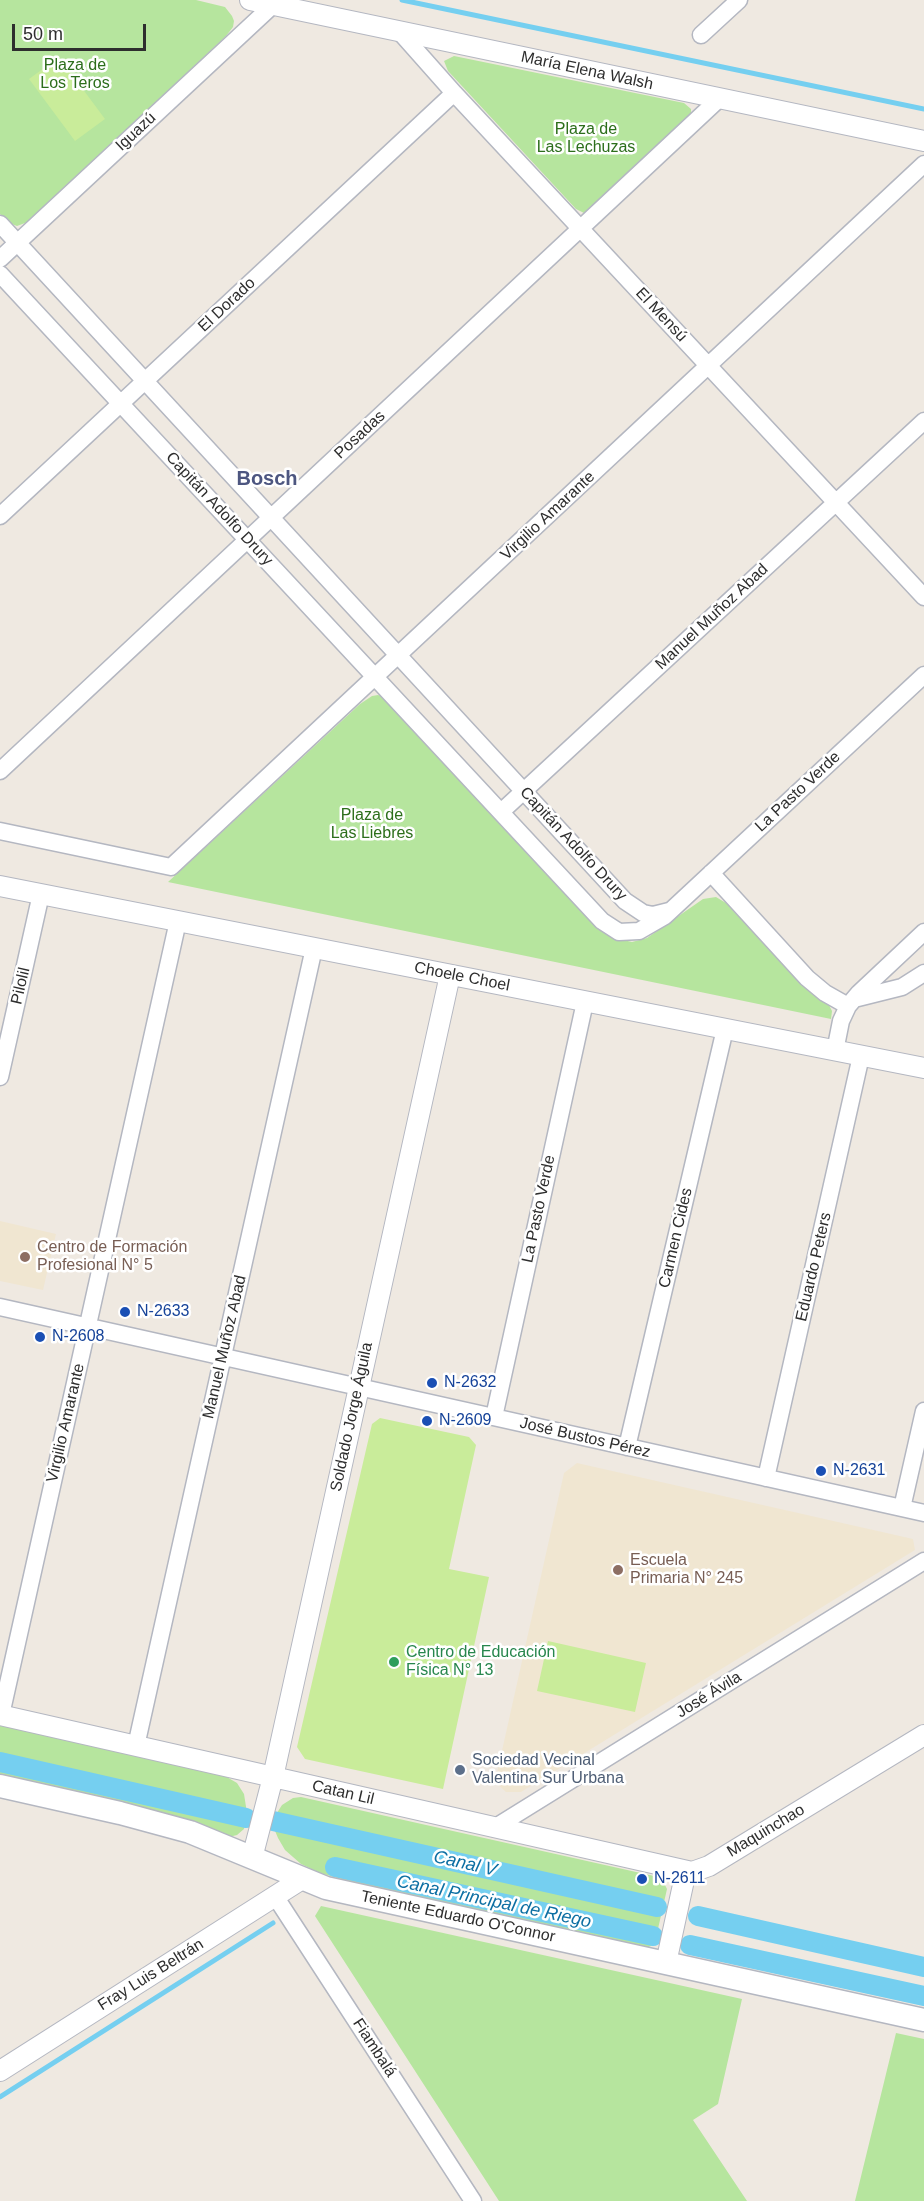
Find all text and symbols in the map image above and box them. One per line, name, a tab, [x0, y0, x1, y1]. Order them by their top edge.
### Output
scale bar	[15, 12, 148, 50]
text: 50 m	[23, 24, 63, 44]
street label: María Elena Walsh	[519, 48, 655, 94]
park label: Plaza de Los Teros	[40, 56, 110, 94]
street label: Iguazú	[112, 109, 160, 155]
park label: Plaza de Las Lechuzas	[537, 120, 635, 158]
street label: El Dorado	[194, 274, 260, 336]
street label: El Mensú	[631, 284, 691, 346]
street label: Posadas	[331, 407, 389, 463]
street label: Capitán Adolfo Drury	[161, 448, 277, 570]
district label: Bosch	[236, 467, 298, 491]
street label: Virgilio Amarante	[497, 468, 599, 564]
street label: Manuel Muñoz Abad	[652, 560, 772, 674]
street label: La Pasto Verde	[751, 748, 845, 836]
street label: Capitán Adolfo Drury	[515, 783, 631, 905]
park label: Plaza de Las Liebres	[331, 806, 413, 844]
street label: Choele Choel	[413, 958, 511, 996]
street label: Pilolil	[7, 966, 35, 1006]
street label: La Pasto Verde	[518, 1153, 560, 1265]
street label: Carmen Cides	[655, 1186, 697, 1290]
street label: Eduardo Peters	[792, 1211, 836, 1323]
place label: Centro de Formación Profesional N° 5	[37, 1238, 187, 1276]
marker: Centro de Formación Profesional N° 5	[18, 1250, 32, 1264]
street label: Manuel Muñoz Abad	[199, 1273, 251, 1421]
place label: N-2633	[137, 1302, 189, 1322]
marker: N-2633	[118, 1305, 132, 1319]
place label: N-2608	[52, 1327, 104, 1347]
marker: N-2608	[33, 1330, 47, 1344]
street label: Soldado Jorge Águila	[327, 1341, 377, 1493]
street label: Virgilio Amarante	[43, 1362, 89, 1484]
place label: N-2632	[444, 1373, 496, 1393]
marker: N-2632	[425, 1376, 439, 1390]
place label: N-2609	[439, 1411, 491, 1431]
marker: N-2609	[420, 1414, 434, 1428]
street label: José Bustos Pérez	[518, 1414, 652, 1462]
place label: N-2631	[833, 1461, 885, 1481]
marker: N-2631	[814, 1464, 828, 1478]
place label: Escuela Primaria N° 245	[630, 1551, 743, 1589]
marker: Escuela Primaria N° 245	[611, 1563, 625, 1577]
place label: Centro de Educación Física N° 13	[406, 1643, 555, 1681]
marker: Centro de Educación Física N° 13	[387, 1655, 401, 1669]
street label: José Ávila	[673, 1668, 745, 1722]
place label: Sociedad Vecinal Valentina Sur Urbana	[472, 1751, 624, 1789]
marker: Sociedad Vecinal Valentina Sur Urbana	[453, 1763, 467, 1777]
street label: Catan Lil	[310, 1777, 376, 1809]
street label: Maquinchao	[724, 1800, 808, 1862]
water label: Canal V	[431, 1846, 499, 1882]
place label: N-2611	[654, 1869, 705, 1889]
water label: Canal Principal de Riego	[395, 1871, 593, 1933]
marker: N-2611	[635, 1872, 649, 1886]
street label: Teniente Eduardo O'Connor	[359, 1887, 557, 1947]
street label: Fray Luis Beltrán	[95, 1935, 207, 2015]
street label: Fiambalá	[348, 2015, 400, 2081]

